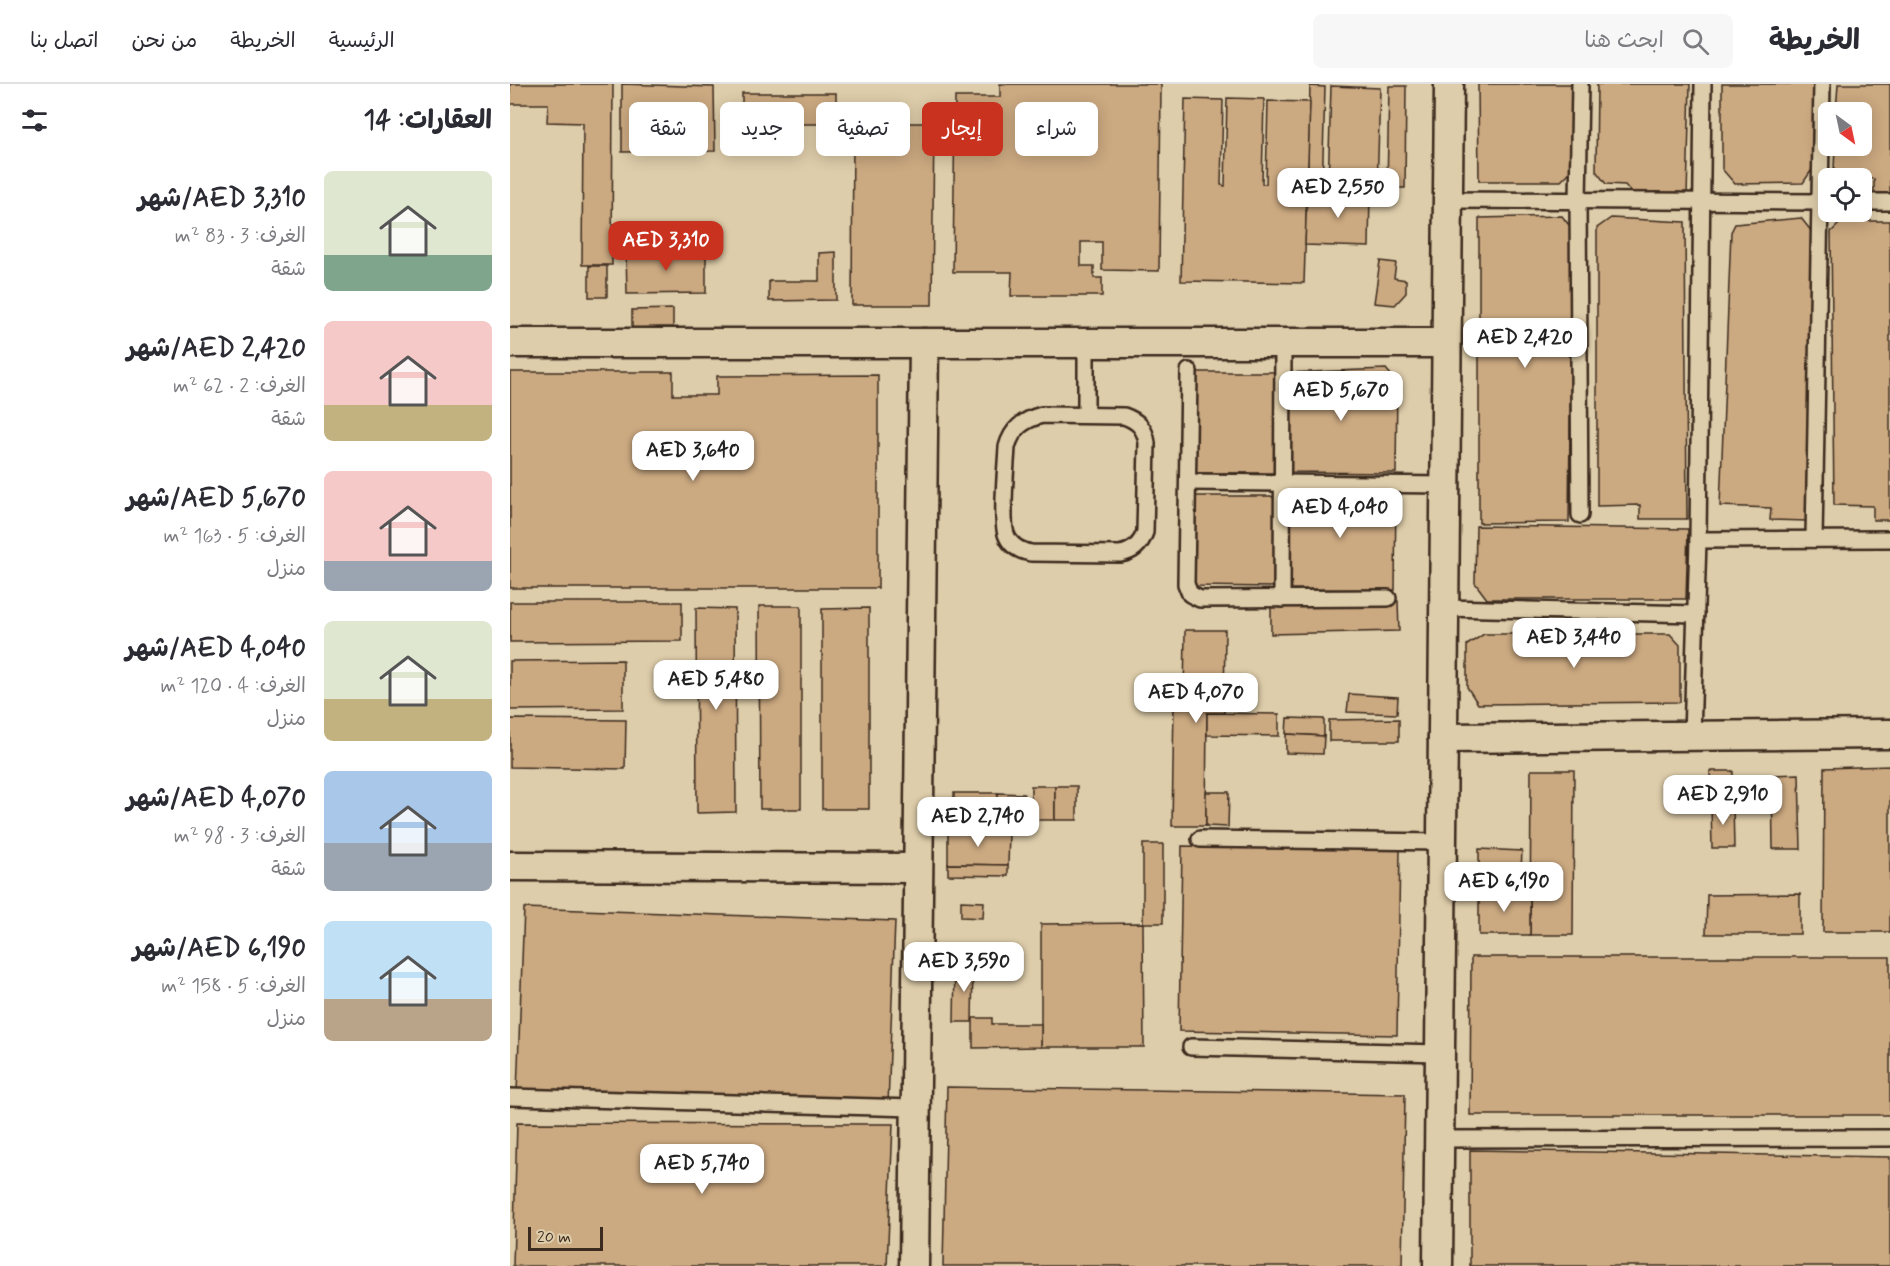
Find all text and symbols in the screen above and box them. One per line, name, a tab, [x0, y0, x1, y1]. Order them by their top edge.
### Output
search box	[1313, 14, 1733, 68]
text: الخريطة	[1769, 23, 1860, 60]
icon: search	[1679, 25, 1712, 58]
text: اتصل بنا	[30, 27, 98, 55]
text: من نحن	[131, 27, 197, 55]
text: الخريطة	[230, 27, 296, 55]
text: الرئيسية	[329, 27, 395, 55]
text: ابحث هنا	[1584, 27, 1664, 55]
chip: شقة	[629, 102, 708, 156]
chip: جديد	[720, 102, 804, 156]
chip: تصفية	[816, 102, 910, 156]
chip: إيجار	[922, 102, 1003, 156]
chip: شراء	[1015, 102, 1098, 156]
north arrow	[1818, 102, 1872, 156]
map controls	[1818, 102, 1872, 222]
icon: filters	[18, 104, 51, 137]
text: العقارات: 14	[364, 104, 492, 138]
pin: AED 2,550	[1269, 168, 1407, 219]
button: locate	[1818, 168, 1872, 222]
text: AED 2,550	[1291, 174, 1385, 201]
text: AED 3,310/شهر	[138, 182, 306, 216]
icon: home	[372, 195, 444, 267]
pin: AED 3,310	[597, 221, 735, 272]
text: الغرف: 3 · 83 m²	[175, 223, 306, 250]
text: AED 3,310	[622, 227, 710, 254]
text: شقة	[271, 256, 306, 283]
pin: AED 2,420	[1456, 318, 1594, 369]
text: AED 2,420	[1477, 324, 1573, 351]
text: AED 2,420/شهر	[127, 332, 306, 366]
icon: home	[372, 345, 444, 417]
pin: AED 5,670	[1272, 371, 1410, 422]
text: الغرف: 2 · 62 m²	[173, 373, 306, 400]
text: AED 5,670	[1293, 377, 1389, 404]
text: شقة	[271, 406, 306, 433]
pin: AED 3,640	[624, 431, 762, 482]
text: AED 3,640	[646, 437, 740, 464]
text: AED 5,670/شهر	[126, 482, 306, 516]
pin: AED 4,040	[1271, 488, 1409, 539]
text: AED 4,040	[1292, 494, 1388, 521]
icon: home	[372, 495, 444, 567]
text: الغرف: 5 · 163 m²	[163, 523, 306, 550]
text: منزل	[267, 556, 306, 583]
pin: AED 3,440	[1505, 618, 1643, 669]
text: AED 3,440	[1527, 624, 1621, 651]
text: AED 4,040/شهر	[126, 632, 306, 666]
icon: home	[372, 645, 444, 717]
pin: AED 5,480	[647, 660, 785, 711]
text: AED 5,480	[668, 666, 764, 693]
text: الغرف: 4 · 120 m²	[160, 673, 306, 700]
pin: AED 4,070	[1127, 673, 1265, 724]
text: AED 4,070	[1148, 679, 1244, 706]
text: منزل	[267, 706, 306, 733]
pin: AED 2,910	[1654, 775, 1792, 826]
text: AED 2,910	[1677, 781, 1769, 808]
text: AED 4,070/شهر	[126, 782, 306, 816]
icon: home	[372, 795, 444, 867]
pin: AED 2,740	[909, 797, 1047, 848]
text: AED 2,740	[931, 803, 1025, 830]
text: الغرف: 3 · 98 m²	[174, 823, 306, 850]
text: شقة	[271, 856, 306, 883]
pin: AED 6,190	[1435, 862, 1573, 913]
text: AED 6,190	[1458, 868, 1550, 895]
text: AED 6,190/شهر	[133, 932, 306, 966]
pin: AED 3,590	[895, 942, 1033, 993]
icon: home	[372, 945, 444, 1017]
text: AED 3,590	[918, 948, 1010, 975]
text: الغرف: 5 · 158 m²	[161, 973, 306, 1000]
text: منزل	[267, 1006, 306, 1033]
pin: AED 5,740	[633, 1144, 771, 1195]
text: AED 5,740	[654, 1150, 750, 1177]
scale bar	[528, 1224, 603, 1252]
text: 20 m	[537, 1227, 571, 1248]

